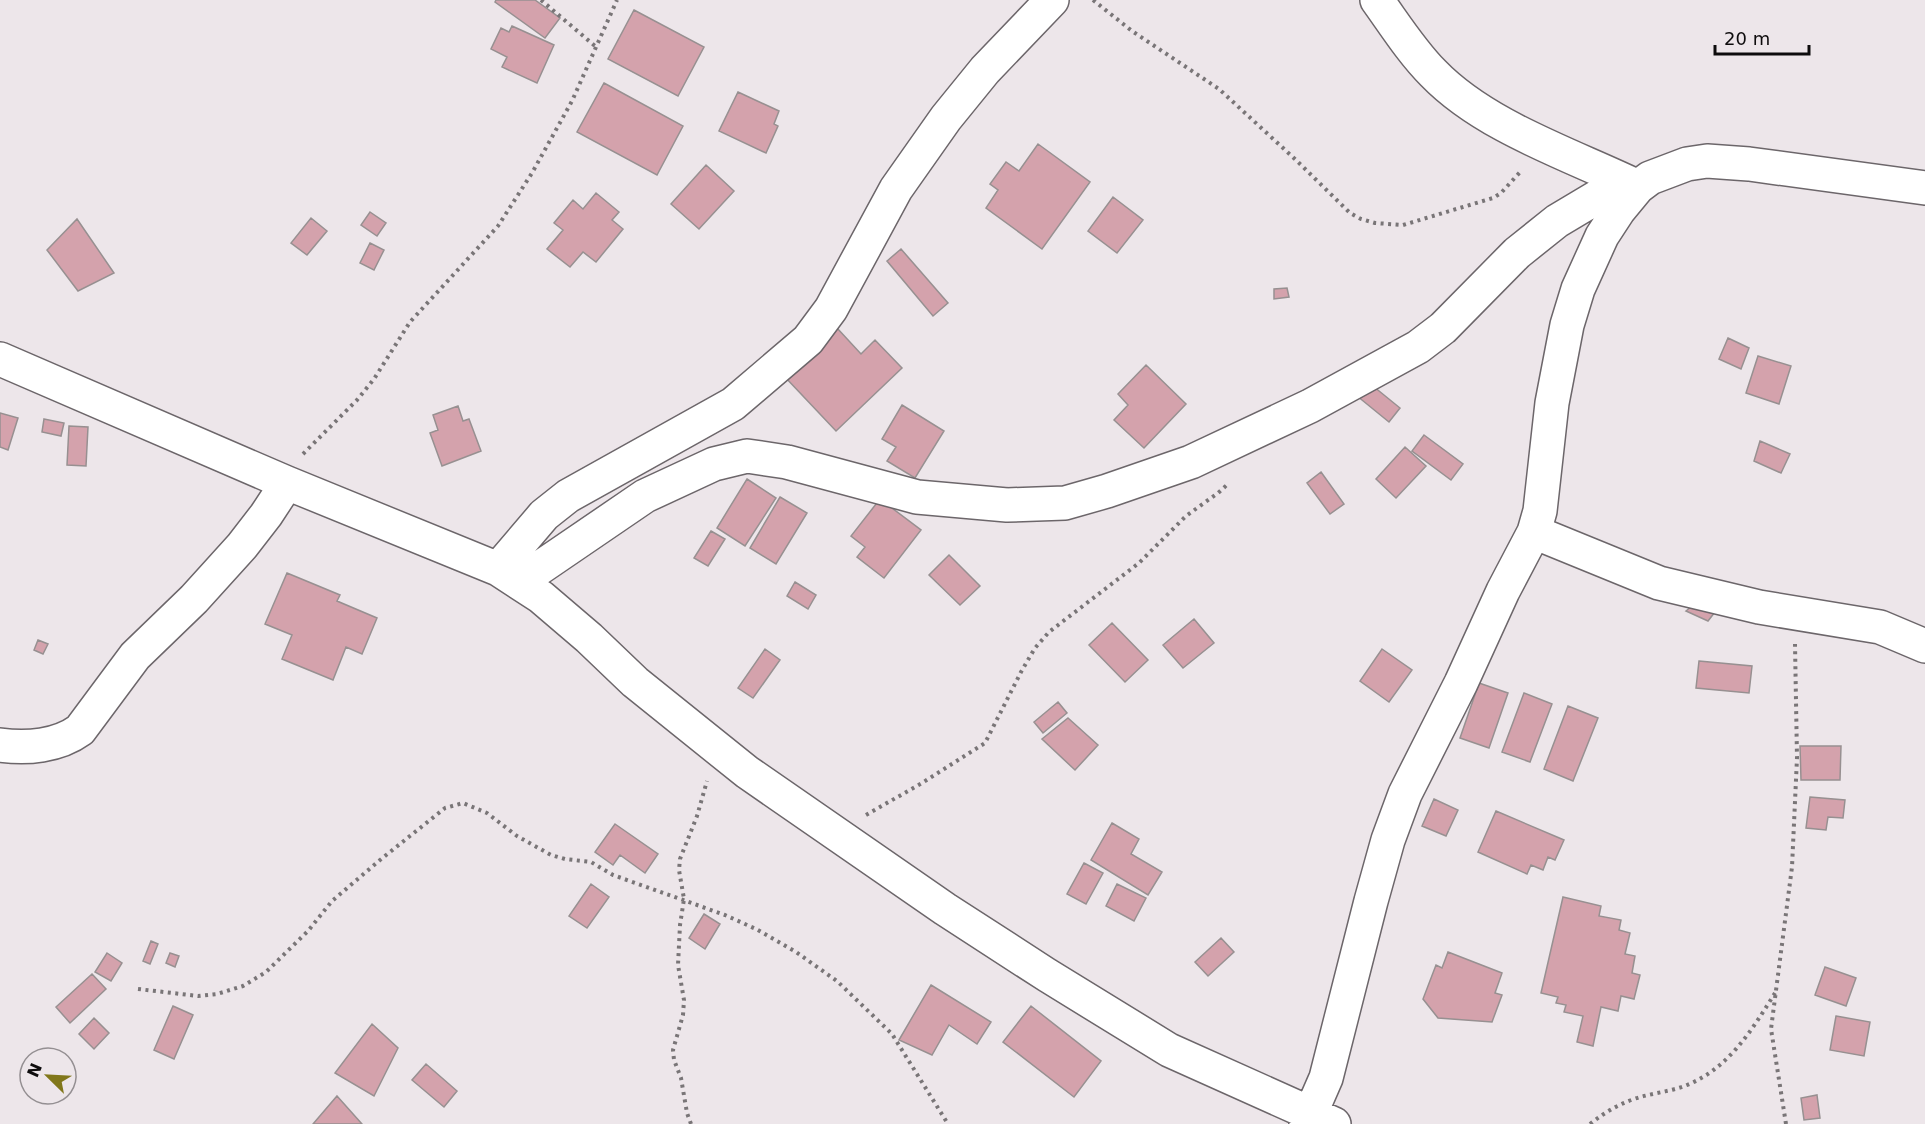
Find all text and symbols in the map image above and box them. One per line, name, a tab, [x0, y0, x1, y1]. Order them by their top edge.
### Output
scale bar	[1715, 18, 1810, 56]
text: 20 m	[1724, 28, 1770, 49]
north arrow	[18, 1046, 78, 1106]
text: N	[23, 1060, 46, 1080]

